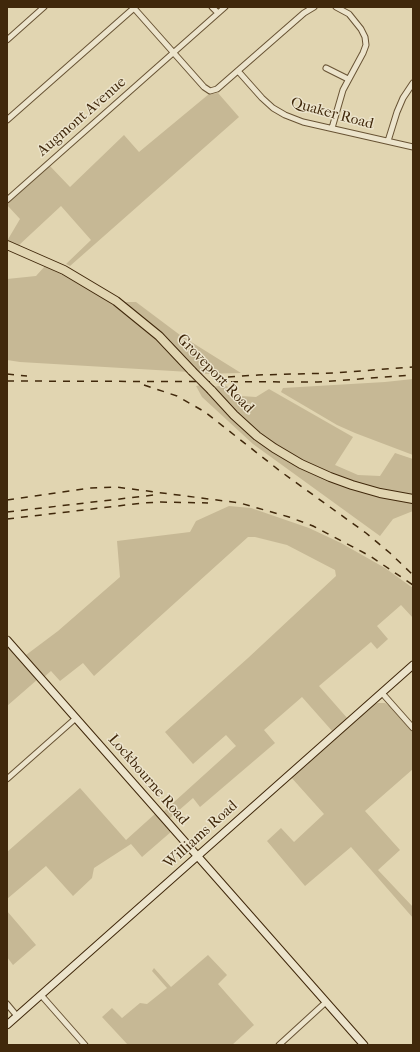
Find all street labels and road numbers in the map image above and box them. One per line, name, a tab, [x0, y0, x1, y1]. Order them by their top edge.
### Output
street label: Augmont Avenue	[34, 74, 130, 160]
street label: Quaker Road	[289, 94, 375, 134]
street label: Groveport Road	[173, 331, 257, 417]
street label: Lockbourne Road	[104, 731, 192, 829]
street label: Williams Road	[160, 797, 242, 873]

